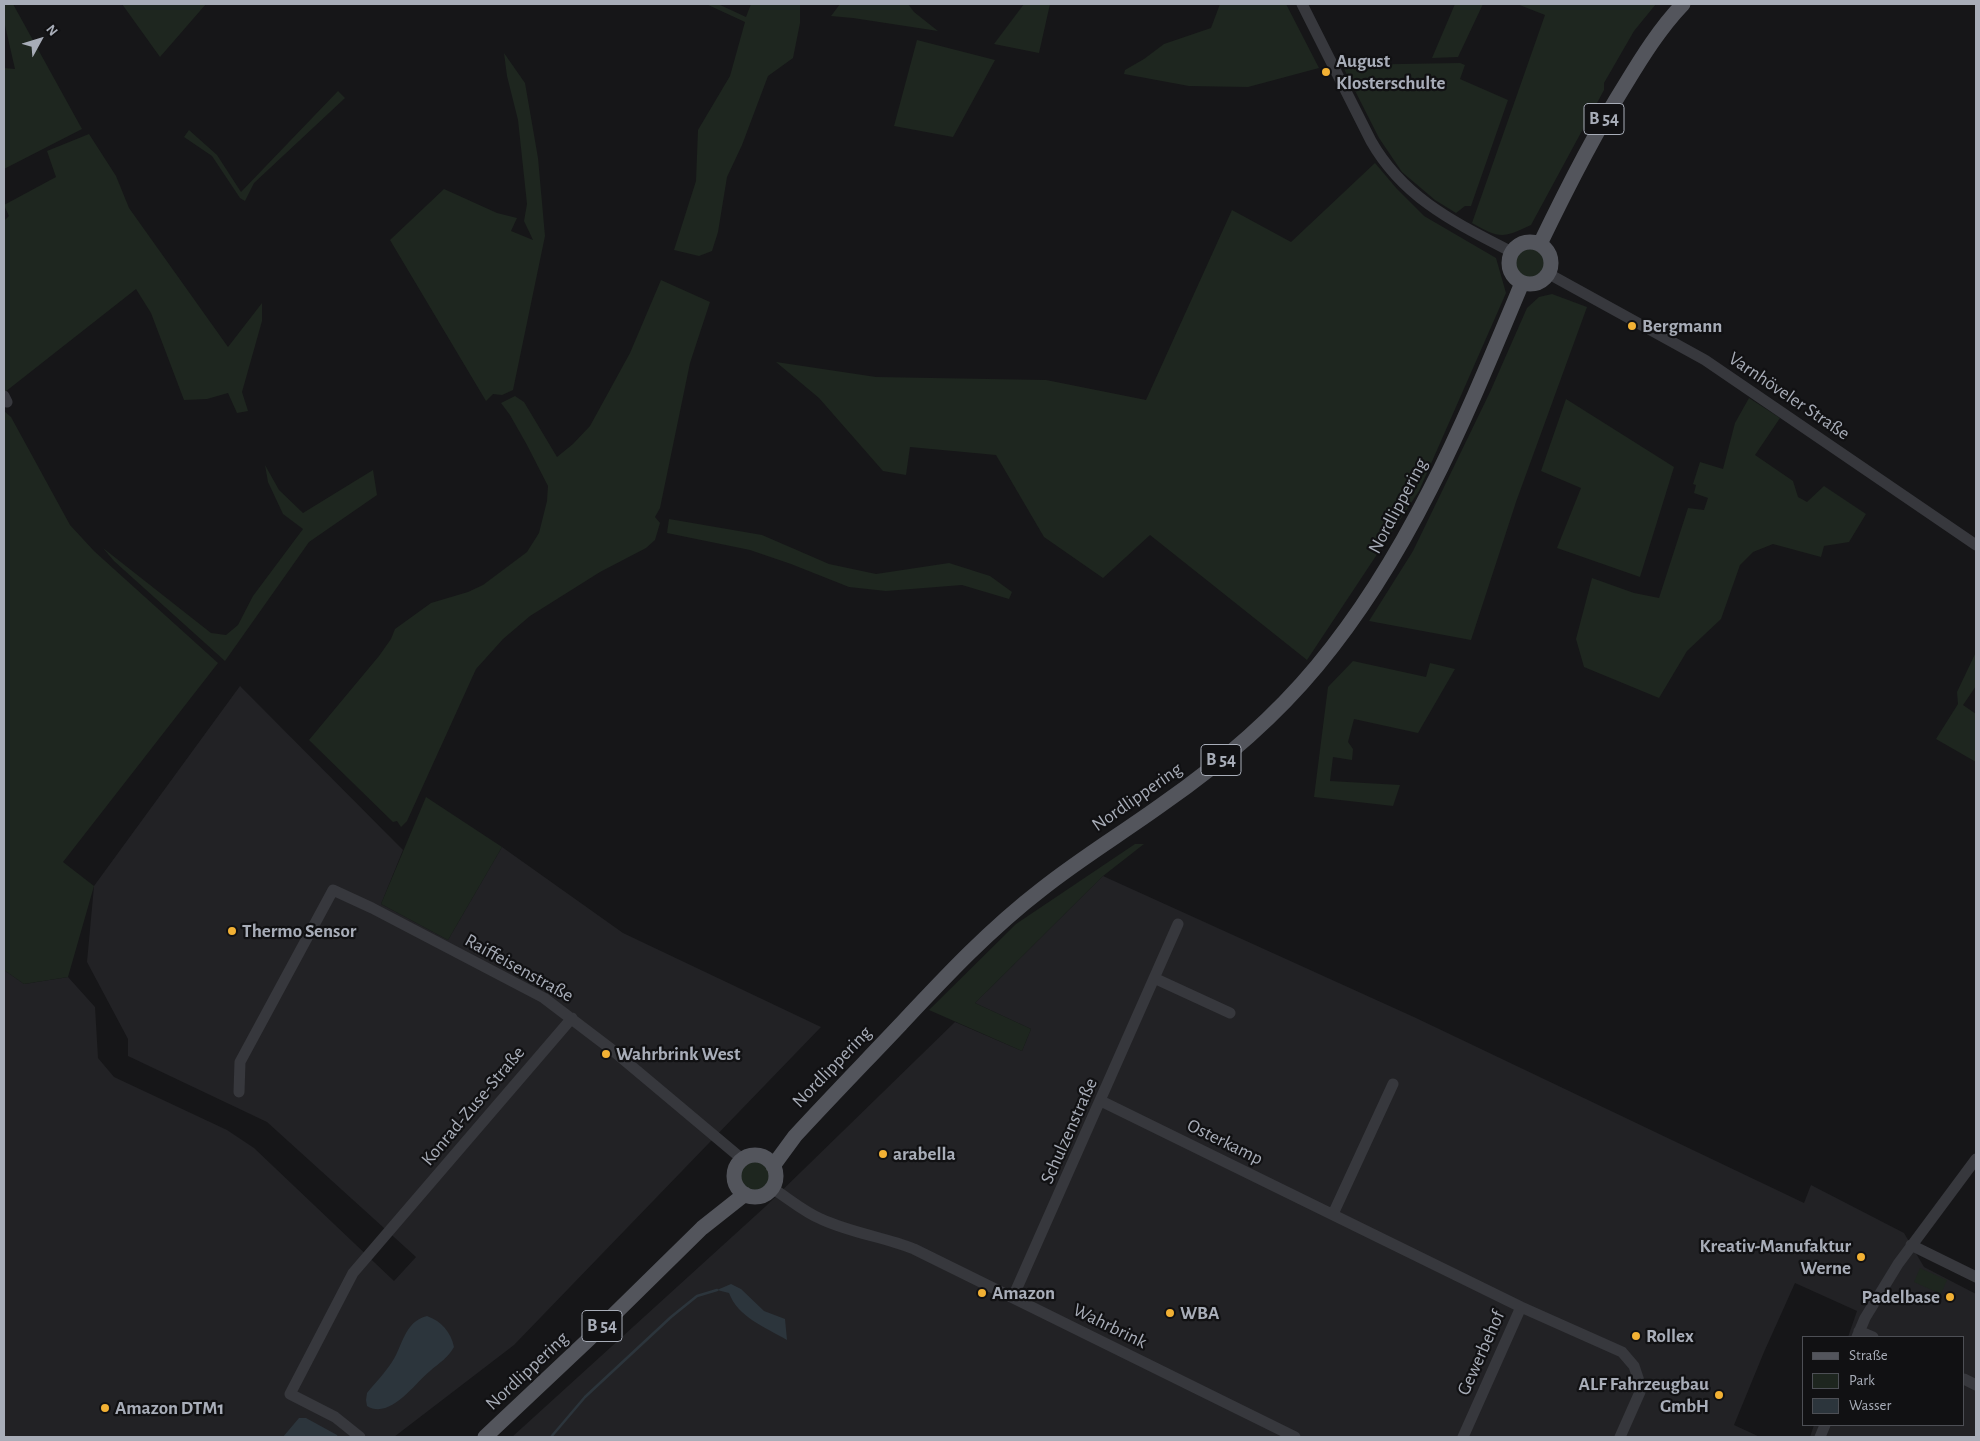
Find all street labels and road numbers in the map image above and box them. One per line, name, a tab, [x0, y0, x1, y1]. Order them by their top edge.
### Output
road number: B 54	[1584, 104, 1624, 134]
street label: Varnhöveler Straße	[1724, 347, 1854, 445]
street label: Nordlippering	[1363, 454, 1433, 558]
road number: B 54	[1201, 744, 1241, 776]
street label: Nordlippering	[1088, 758, 1186, 836]
street label: Raiffeisenstraße	[461, 929, 577, 1007]
street label: Nordlippering	[787, 1021, 877, 1113]
street label: Konrad-Zuse-Straße	[416, 1042, 530, 1170]
street label: Schulzenstraße	[1036, 1075, 1102, 1187]
street label: Osterkamp	[1183, 1114, 1267, 1170]
street label: Wahrbrink	[1069, 1298, 1151, 1354]
street label: Gewerbehof	[1452, 1307, 1510, 1399]
road number: B 54	[582, 1310, 622, 1342]
street label: Nordlippering	[481, 1327, 573, 1415]

